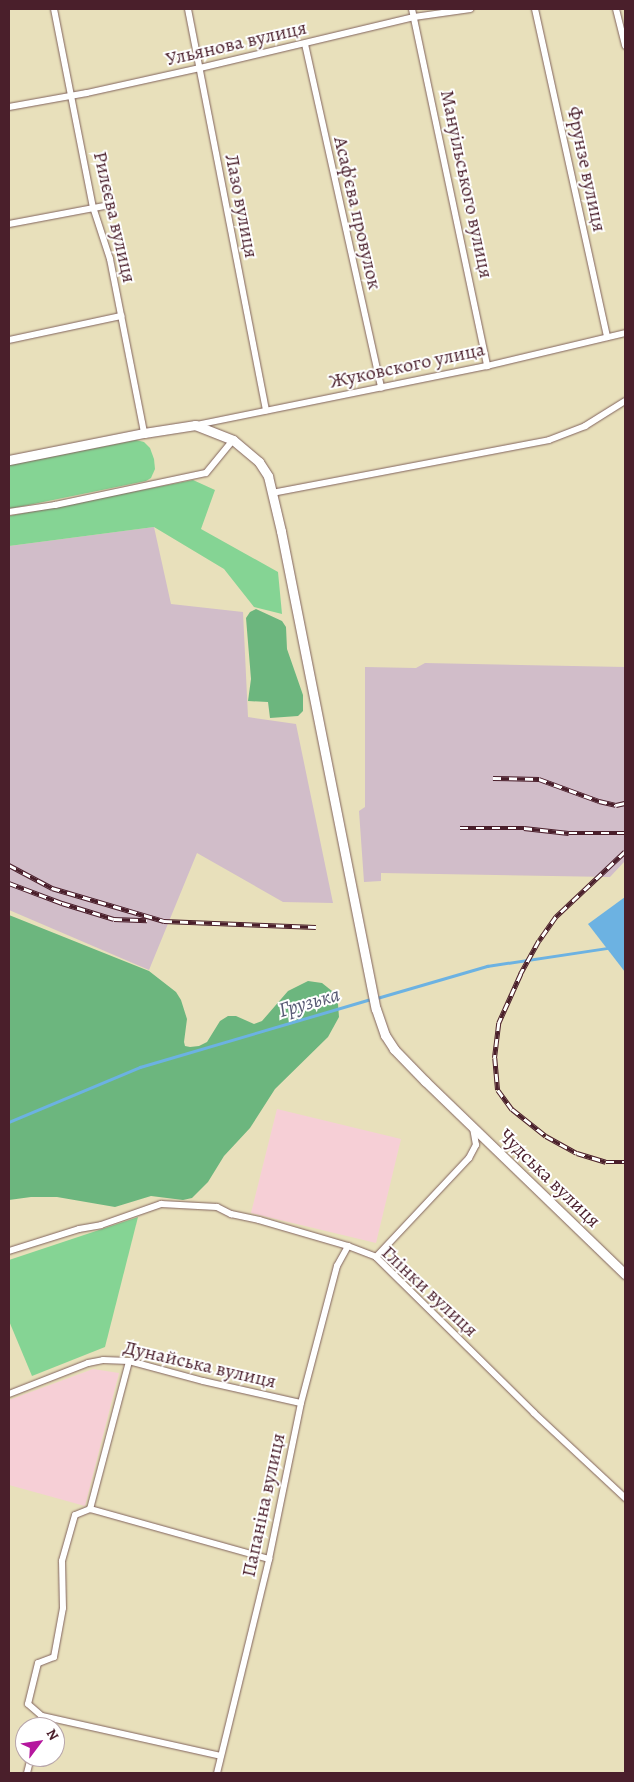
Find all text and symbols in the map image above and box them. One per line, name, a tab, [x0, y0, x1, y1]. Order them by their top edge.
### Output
street label: Ульянова вулиця	[163, 15, 309, 71]
street label: Мануільського вулиця	[435, 88, 499, 280]
street label: Фрунзе вулиця	[562, 104, 612, 234]
street label: Асаф’єва провулок	[329, 134, 387, 292]
street label: Рилєєва вулиця	[88, 149, 142, 285]
street label: Лазо вулиця	[220, 152, 264, 260]
street label: Жуковского улица	[327, 337, 487, 393]
water label: Грузька	[275, 981, 343, 1023]
street label: Чудська вулиця	[494, 1124, 606, 1232]
street label: Глінки вулиця	[377, 1240, 483, 1342]
street label: Дунайська вулиця	[121, 1335, 279, 1393]
street label: Папаніна вулиця	[236, 1431, 290, 1579]
north arrow	[15, 1717, 65, 1767]
text: N	[42, 1725, 63, 1744]

